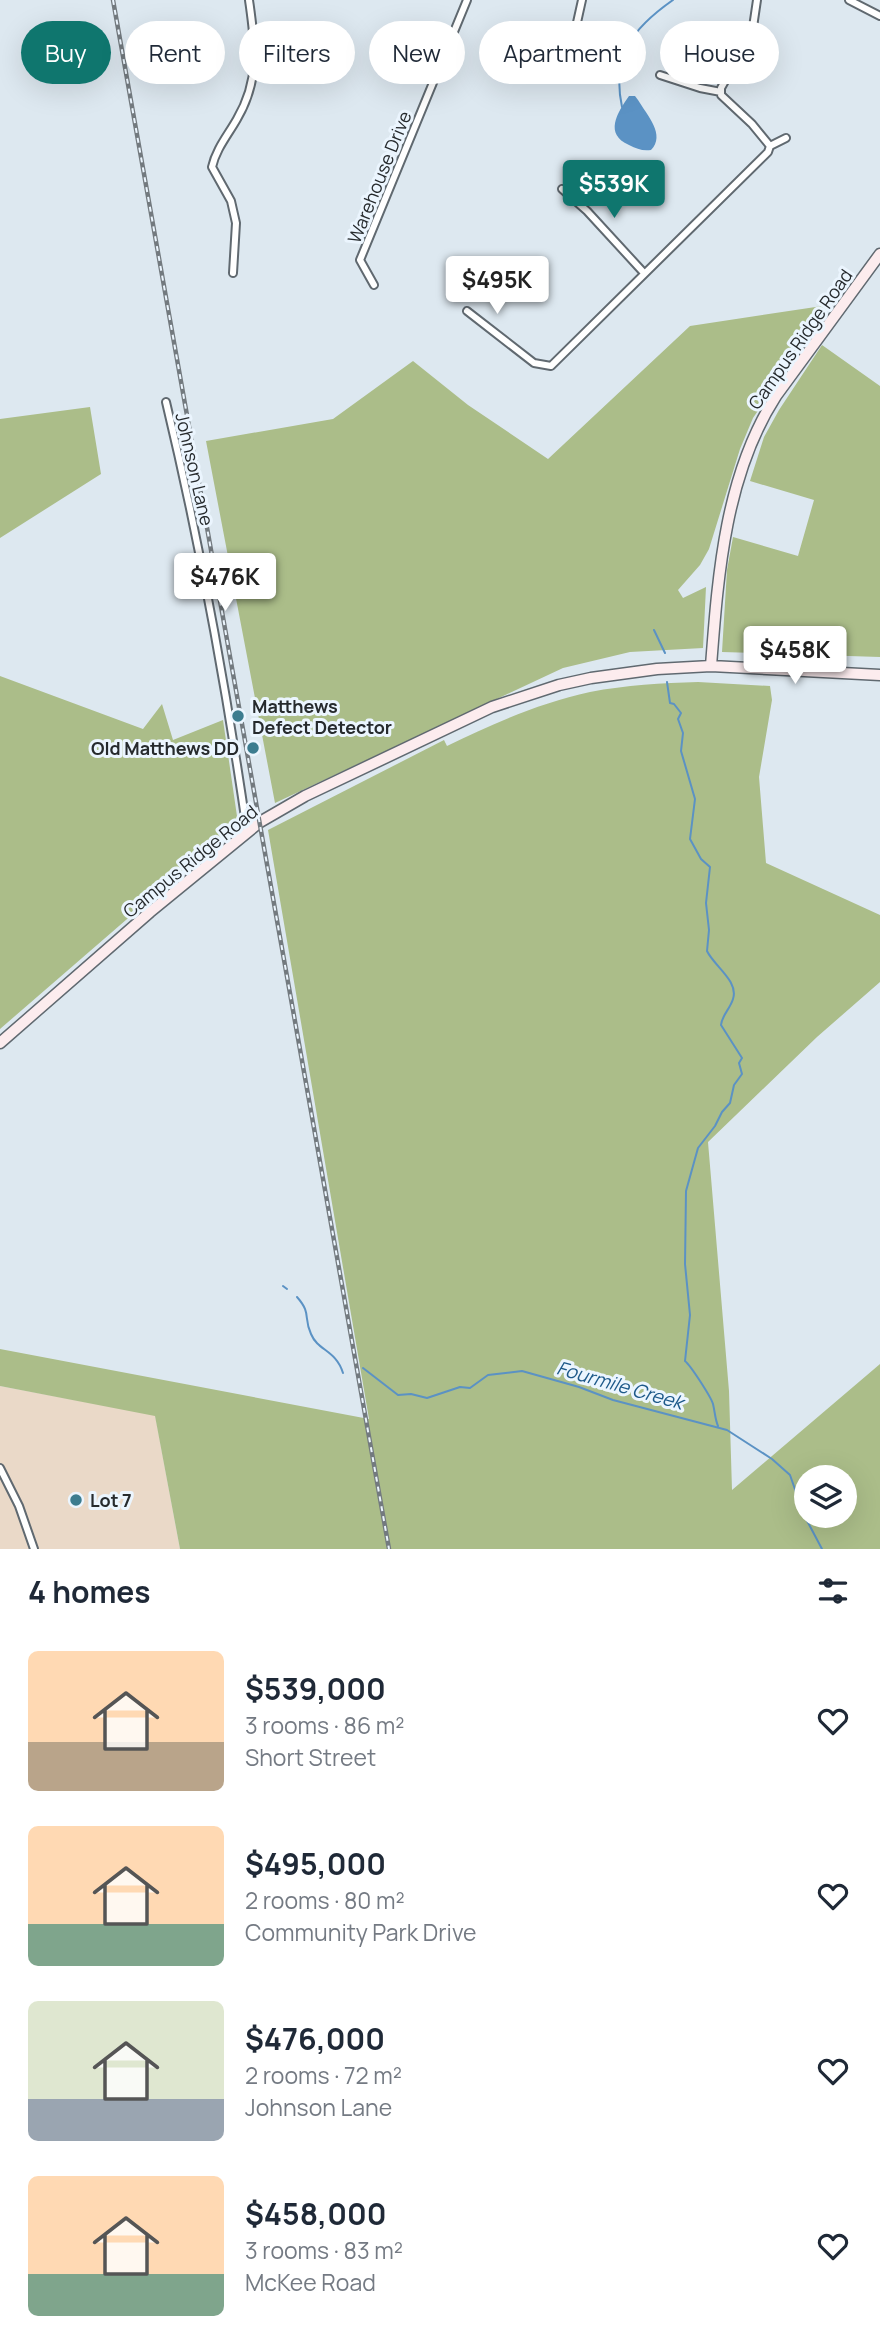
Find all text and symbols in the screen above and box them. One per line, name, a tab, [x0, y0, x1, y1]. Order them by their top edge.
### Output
chip: Buy	[21, 21, 111, 84]
chip: Rent	[125, 21, 225, 84]
chip: Filters	[239, 21, 355, 84]
chip: New	[369, 21, 465, 84]
chip: Apartment	[479, 21, 646, 84]
chip: House	[660, 21, 779, 84]
street label: Warehouse Drive	[342, 107, 416, 247]
pin: $539K	[565, 160, 663, 220]
text: $539K	[579, 167, 649, 199]
pin: $495K	[448, 256, 546, 316]
text: $495K	[462, 263, 532, 295]
street label: Campus Ridge Road	[743, 264, 857, 414]
street label: Johnson Lane	[170, 410, 220, 528]
pin: $476K	[176, 554, 274, 613]
text: $476K	[190, 560, 260, 592]
pin: $458K	[746, 626, 844, 686]
text: $458K	[760, 633, 830, 665]
place label: Matthews Defect Detector	[252, 694, 392, 739]
marker: Matthews Defect Detector	[230, 708, 246, 724]
place label: Old Matthews DD	[91, 736, 239, 760]
marker: Old Matthews DD	[245, 740, 261, 756]
street label: Campus Ridge Road	[118, 799, 262, 923]
water label: Fourmile Creek	[554, 1355, 689, 1416]
map controls	[794, 1465, 857, 1528]
button: layers	[794, 1465, 857, 1528]
place label: Lot 7	[90, 1488, 132, 1512]
marker: Lot 7	[68, 1492, 84, 1508]
text: 4 homes	[28, 1571, 151, 1612]
icon: filters	[814, 1572, 852, 1610]
text: $539,000	[245, 1668, 386, 1709]
icon: home	[84, 1679, 168, 1763]
icon: heart	[814, 1702, 852, 1740]
text: 3 rooms · 86 m²	[245, 1709, 405, 1741]
text: Short Street	[245, 1741, 376, 1773]
text: $495,000	[245, 1843, 386, 1884]
icon: home	[84, 1854, 168, 1938]
icon: heart	[814, 1877, 852, 1915]
text: 2 rooms · 80 m²	[245, 1884, 405, 1916]
text: Community Park Drive	[245, 1916, 477, 1948]
text: $476,000	[245, 2018, 385, 2059]
icon: home	[84, 2029, 168, 2113]
icon: heart	[814, 2052, 852, 2090]
text: 2 rooms · 72 m²	[245, 2059, 402, 2091]
text: Johnson Lane	[245, 2091, 392, 2123]
text: $458,000	[245, 2193, 386, 2234]
icon: home	[84, 2204, 168, 2288]
icon: heart	[814, 2227, 852, 2265]
text: 3 rooms · 83 m²	[245, 2234, 403, 2266]
text: McKee Road	[245, 2266, 376, 2298]

